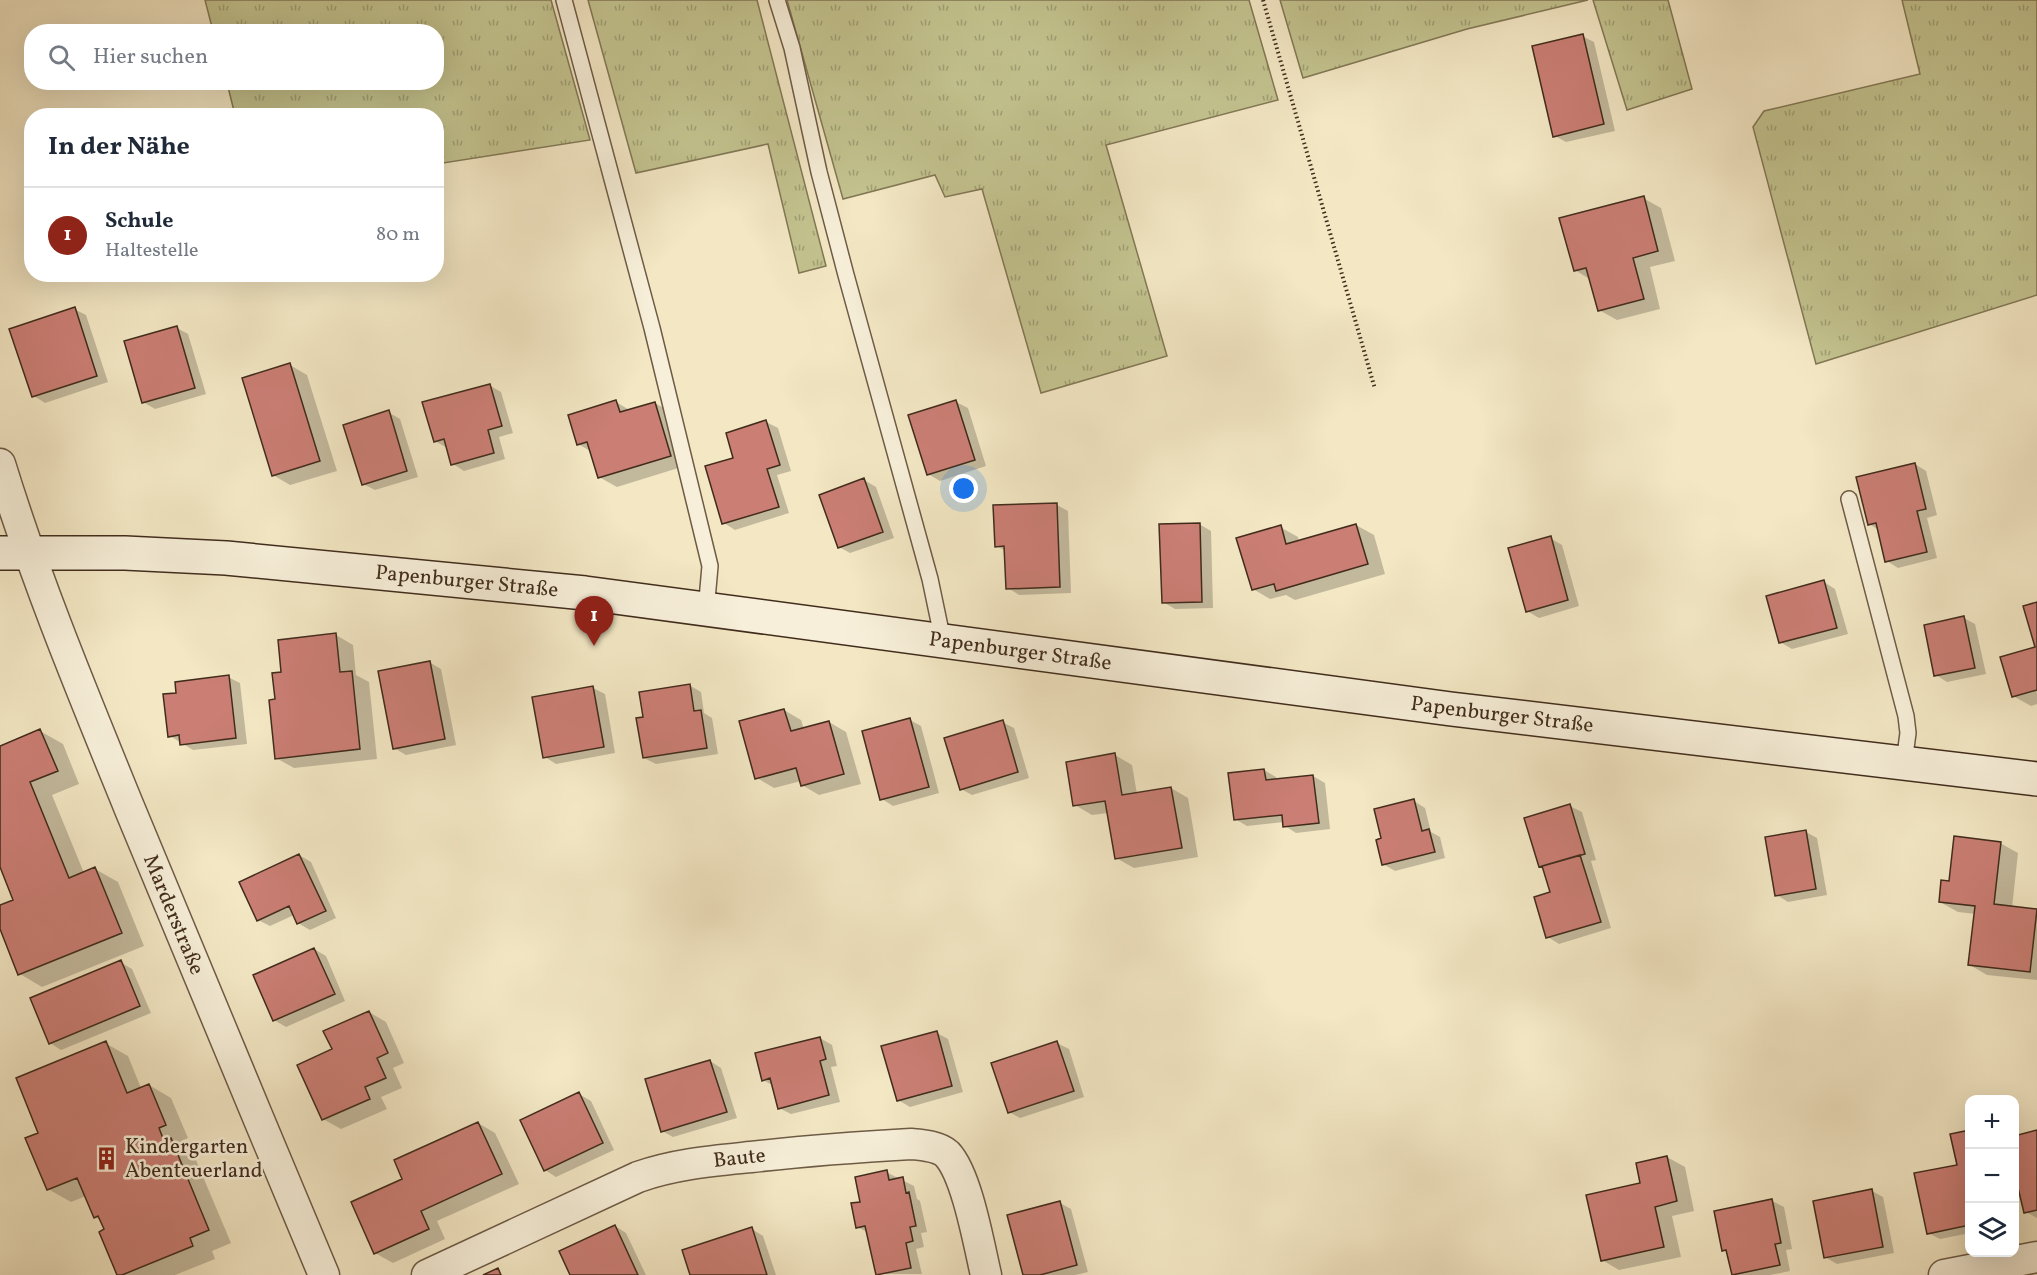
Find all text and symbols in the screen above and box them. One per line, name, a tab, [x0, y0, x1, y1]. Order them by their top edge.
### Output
search box	[24, 24, 444, 90]
icon: search	[45, 41, 78, 74]
text: Hier suchen	[93, 42, 208, 73]
text: In der Nähe	[48, 129, 190, 165]
text: Schule	[105, 206, 173, 237]
text: 1	[63, 221, 72, 249]
text: 80 m	[376, 221, 420, 249]
text: Haltestelle	[105, 237, 199, 265]
your location	[949, 474, 978, 503]
street label: Papenburger Straße	[374, 558, 560, 605]
pin: 1	[574, 596, 614, 646]
street label: Papenburger Straße	[927, 625, 1113, 678]
street label: Papenburger Straße	[1409, 689, 1595, 740]
street label: Marderstraße	[136, 850, 211, 979]
map controls	[1965, 1095, 2019, 1257]
button: +	[1965, 1095, 2019, 1149]
place label: Kindergarten Abenteuerland	[125, 1133, 263, 1186]
street label: Baute	[712, 1141, 767, 1175]
building icon: Kindergarten Abenteuerland	[94, 1146, 120, 1172]
button: −	[1965, 1149, 2019, 1203]
button: layers	[1965, 1203, 2019, 1257]

